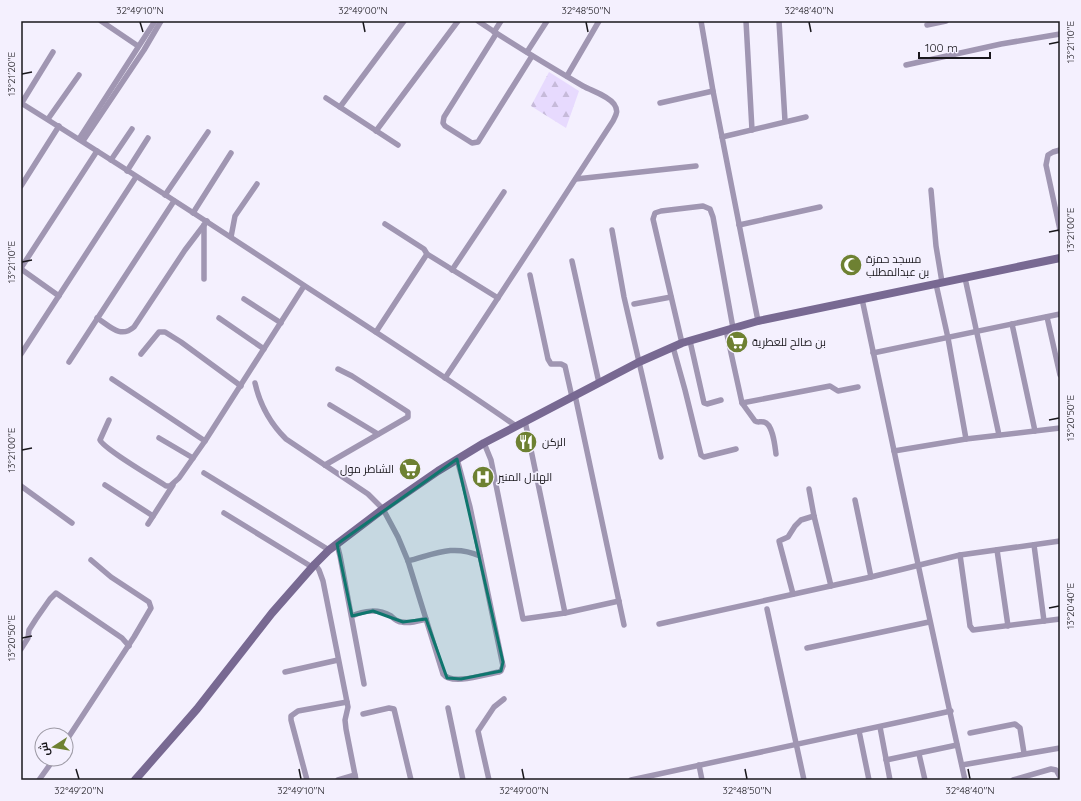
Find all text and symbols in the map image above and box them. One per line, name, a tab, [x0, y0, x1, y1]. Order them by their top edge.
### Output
text: 32°49'10"N	[116, 4, 164, 17]
text: 32°49'00"N	[338, 4, 388, 17]
text: 32°48'50"N	[561, 4, 611, 17]
text: 32°48'40"N	[784, 4, 834, 17]
text: 13°21'10"E	[1064, 20, 1077, 63]
scale bar	[919, 34, 990, 60]
text: 100 m	[925, 40, 958, 55]
text: 13°21'20"E	[5, 51, 18, 96]
text: 13°21'00"E	[1064, 207, 1077, 252]
text: 13°21'10"E	[5, 240, 18, 283]
mosque icon: مسجد حمزة بن عبدالمطلب	[838, 252, 864, 278]
place label: مسجد حمزة بن عبدالمطلب	[866, 252, 929, 279]
supermarket icon: بن صالح للعطرية	[724, 329, 750, 355]
place label: بن صالح للعطرية	[752, 335, 826, 350]
text: 13°20'50"E	[1064, 394, 1077, 441]
text: 13°21'00"E	[5, 427, 18, 472]
restaurant icon: الركن	[513, 429, 539, 455]
place label: الركن	[542, 435, 566, 449]
supermarket icon: الشاطر مول	[397, 456, 423, 482]
place label: الشاطر مول	[340, 462, 394, 476]
hospital icon: الهلال المنير	[470, 464, 496, 490]
place label: الهلال المنير	[497, 470, 552, 484]
text: 13°20'40"E	[1064, 582, 1077, 629]
text: 13°20'50"E	[5, 614, 18, 661]
north arrow	[34, 727, 74, 767]
text: ش	[36, 741, 53, 757]
text: 32°49'20"N	[54, 784, 104, 797]
text: 32°49'10"N	[277, 784, 325, 797]
text: 32°49'00"N	[499, 784, 549, 797]
text: 32°48'50"N	[722, 784, 772, 797]
text: 32°48'40"N	[945, 784, 995, 797]

